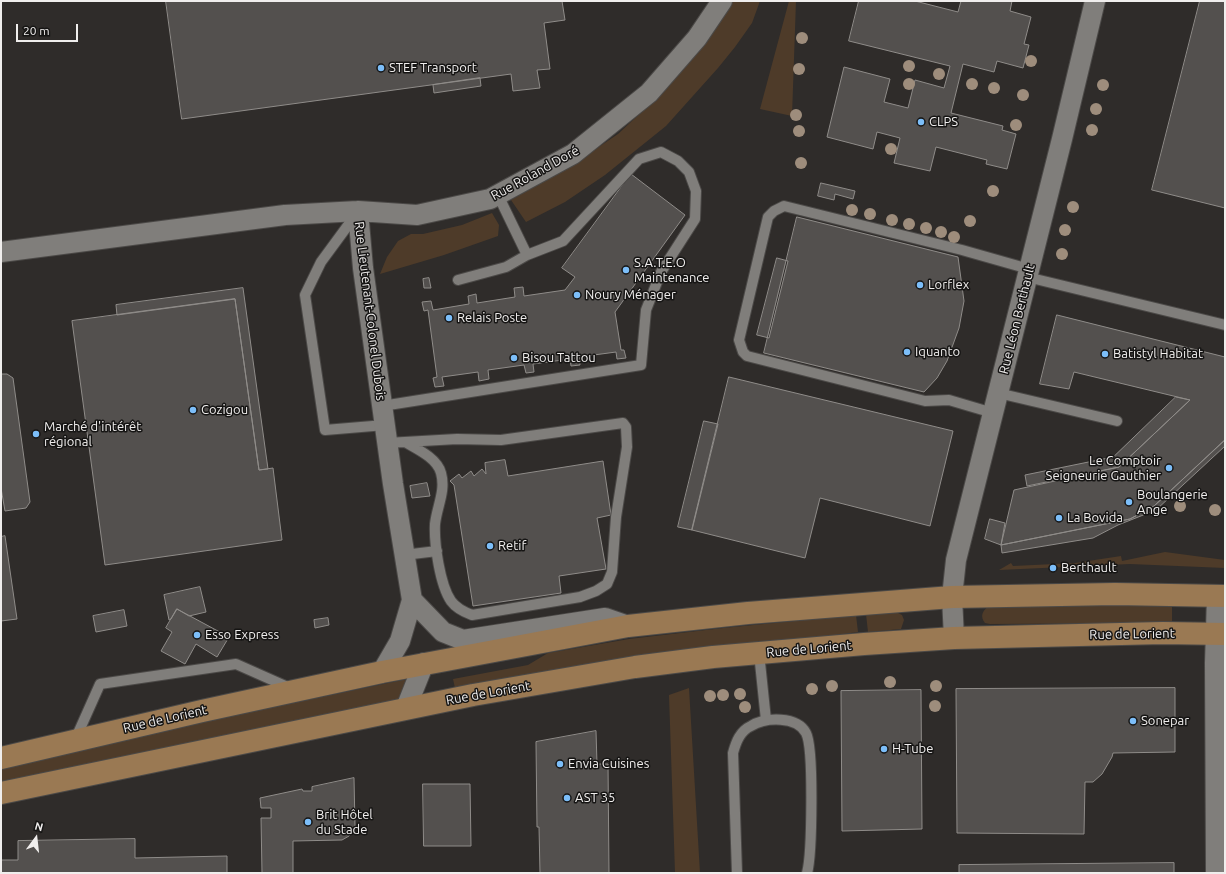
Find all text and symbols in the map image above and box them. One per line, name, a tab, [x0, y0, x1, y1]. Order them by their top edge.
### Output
scale bar	[18, 16, 80, 42]
text: 20 m	[23, 24, 50, 37]
place label: STEF Transport	[389, 60, 477, 76]
marker: STEF Transport	[376, 63, 386, 73]
place label: CLPS	[929, 114, 958, 130]
marker: CLPS	[916, 117, 926, 127]
street label: Rue Roland Doré	[488, 142, 582, 204]
street label: Rue Lieutenant-Colonel Dubois	[351, 220, 389, 402]
place label: S.A.T.E.O Maintenance	[634, 255, 710, 286]
street label: Rue Léon Berthault	[996, 262, 1038, 376]
marker: S.A.T.E.O Maintenance	[621, 265, 631, 275]
place label: Lorflex	[928, 277, 969, 293]
marker: Lorflex	[915, 280, 925, 290]
place label: Noury Ménager	[585, 287, 676, 303]
marker: Noury Ménager	[572, 290, 582, 300]
place label: Relais Poste	[457, 310, 527, 326]
marker: Relais Poste	[444, 313, 454, 323]
place label: Iquanto	[915, 344, 960, 360]
place label: Batistyl Habitat	[1113, 346, 1203, 362]
marker: Iquanto	[902, 347, 912, 357]
marker: Batistyl Habitat	[1100, 349, 1110, 359]
place label: Bisou Tattou	[522, 350, 596, 366]
marker: Bisou Tattou	[509, 353, 519, 363]
place label: Cozigou	[201, 402, 248, 418]
marker: Cozigou	[188, 405, 198, 415]
place label: Marché d'intérêt régional	[44, 419, 141, 450]
marker: Marché d'intérêt régional	[31, 429, 41, 439]
place label: Le Comptoir Seigneurie Gauthier	[1046, 453, 1161, 484]
marker: Le Comptoir Seigneurie Gauthier	[1164, 463, 1174, 473]
place label: Boulangerie Ange	[1137, 487, 1208, 518]
marker: Boulangerie Ange	[1124, 497, 1134, 507]
place label: La Bovida	[1067, 510, 1123, 526]
marker: La Bovida	[1054, 513, 1064, 523]
place label: Retif	[498, 538, 526, 554]
marker: Retif	[485, 541, 495, 551]
place label: Berthault	[1061, 560, 1117, 576]
marker: Berthault	[1048, 563, 1058, 573]
street label: Rue de Lorient	[1089, 625, 1175, 643]
place label: Esso Express	[205, 627, 279, 643]
marker: Esso Express	[192, 630, 202, 640]
street label: Rue de Lorient	[766, 638, 852, 660]
street label: Rue de Lorient	[445, 678, 531, 708]
street label: Rue de Lorient	[122, 702, 208, 736]
place label: Sonepar	[1141, 713, 1189, 729]
marker: Sonepar	[1128, 716, 1138, 726]
place label: H-Tube	[892, 741, 933, 757]
marker: H-Tube	[879, 744, 889, 754]
place label: Envia Cuisines	[568, 756, 649, 772]
marker: Envia Cuisines	[555, 759, 565, 769]
place label: AST 35	[575, 790, 615, 806]
marker: AST 35	[562, 793, 572, 803]
place label: Brit Hôtel du Stade	[316, 807, 373, 838]
marker: Brit Hôtel du Stade	[303, 817, 313, 827]
north arrow	[16, 818, 56, 858]
text: N	[34, 820, 45, 833]

